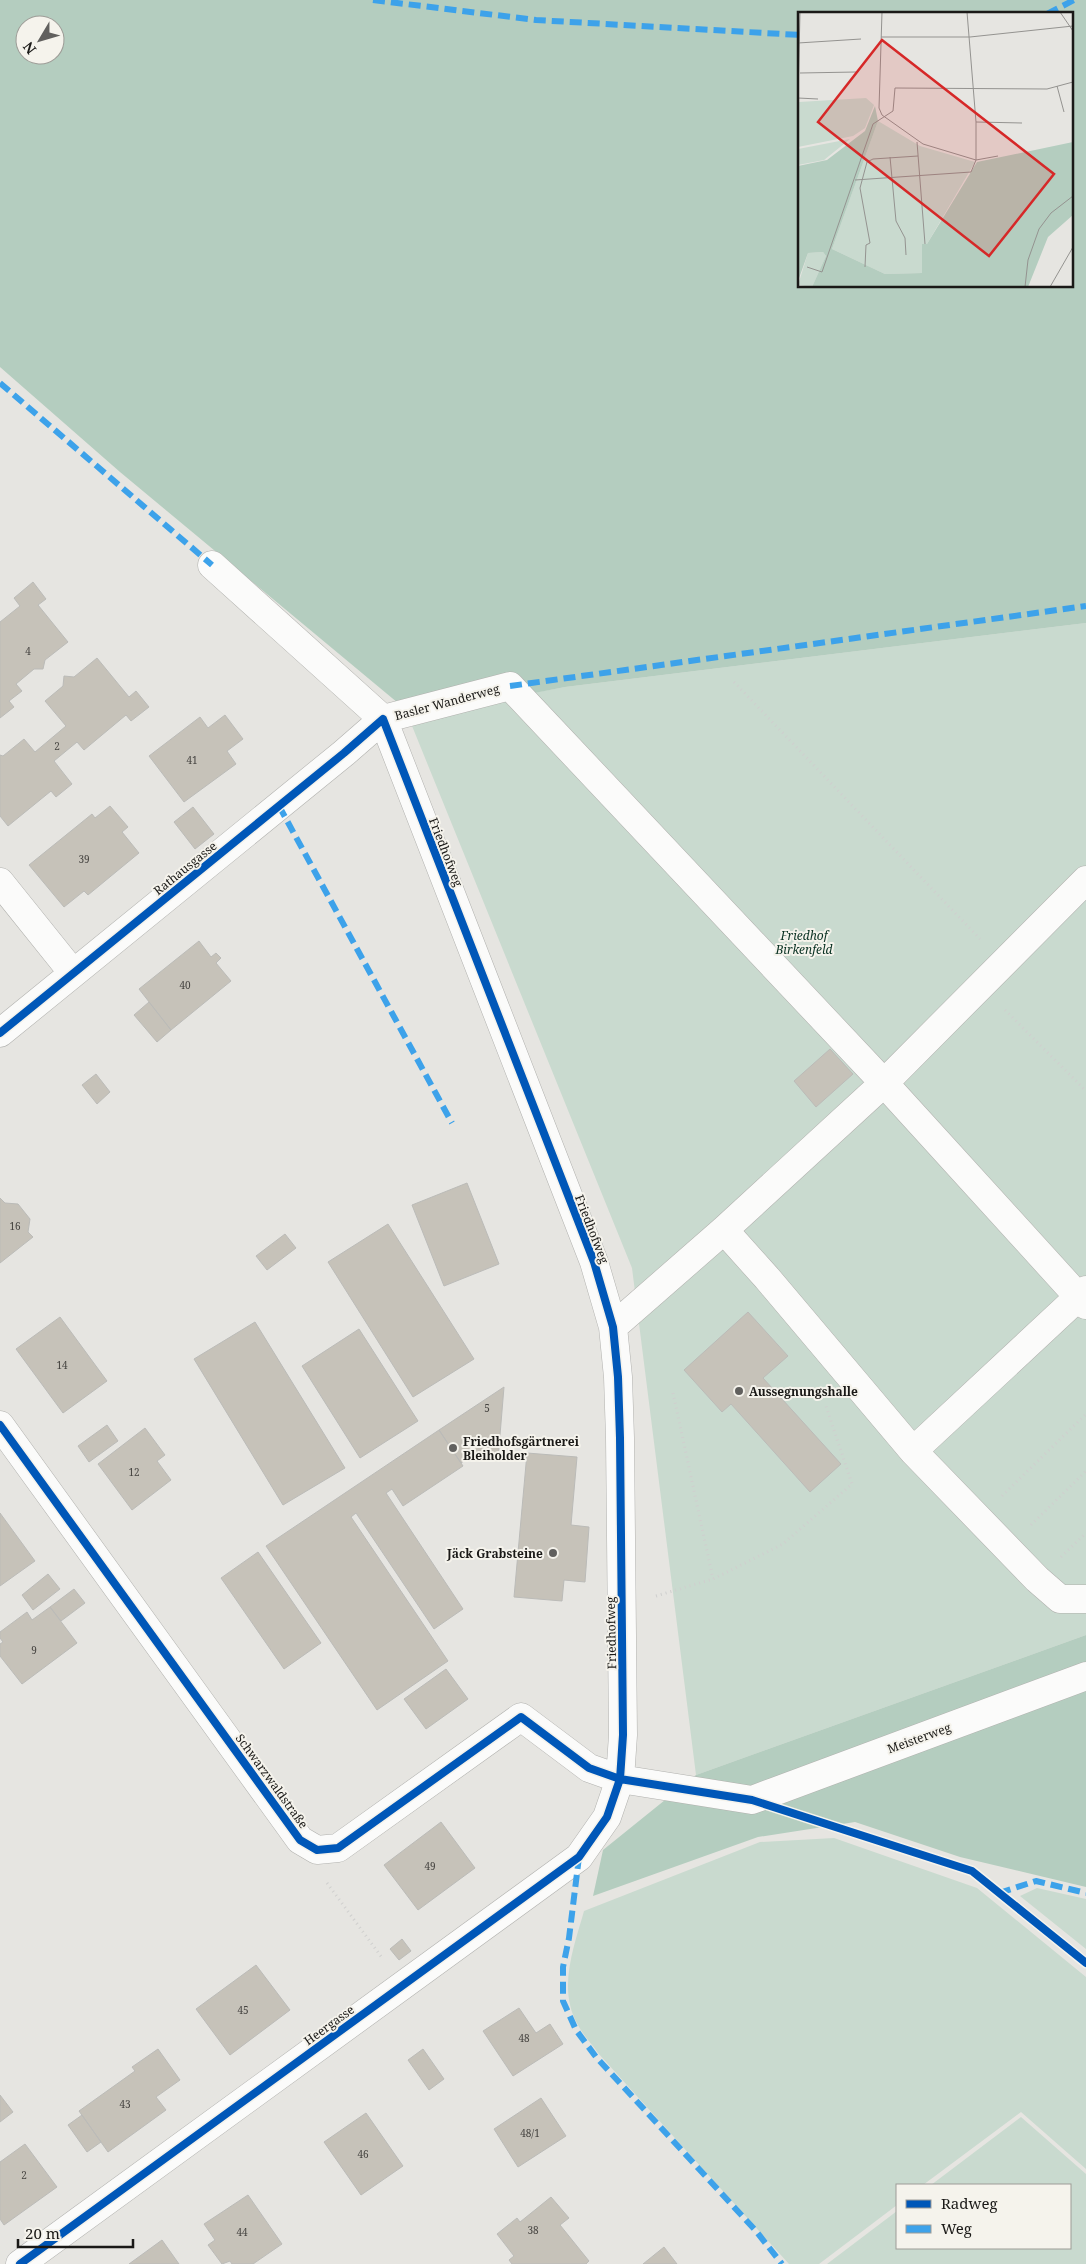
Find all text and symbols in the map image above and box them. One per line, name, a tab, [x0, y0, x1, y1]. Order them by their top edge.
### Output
inset map	[798, 12, 1074, 288]
north arrow	[15, 15, 65, 65]
text: N	[18, 38, 40, 59]
house number: 4	[25, 644, 31, 658]
street label: Basler Wanderweg	[393, 680, 502, 724]
house number: 2	[54, 739, 60, 753]
house number: 41	[186, 753, 198, 767]
street label: Friedhofweg	[425, 815, 467, 889]
street label: Rathausgasse	[150, 837, 220, 899]
house number: 39	[78, 852, 90, 866]
park label: Friedhof Birkenfeld	[774, 927, 833, 958]
house number: 40	[179, 978, 191, 992]
street label: Friedhofweg	[571, 1192, 613, 1266]
house number: 16	[9, 1219, 21, 1233]
house number: 14	[56, 1358, 68, 1372]
place label: Aussegnungshalle	[749, 1383, 858, 1400]
marker: Aussegnungshalle	[733, 1385, 745, 1397]
house number: 5	[484, 1401, 490, 1415]
place label: Friedhofsgärtnerei Bleiholder	[463, 1433, 580, 1464]
marker: Friedhofsgärtnerei Bleiholder	[447, 1442, 459, 1454]
house number: 12	[128, 1465, 140, 1479]
place label: Jäck Grabsteine	[446, 1545, 543, 1562]
marker: Jäck Grabsteine	[547, 1547, 559, 1559]
street label: Friedhofweg	[602, 1596, 620, 1669]
house number: 9	[31, 1643, 37, 1657]
street label: Meisterweg	[885, 1718, 954, 1757]
street label: Schwarzwaldstraße	[232, 1730, 312, 1832]
house number: 49	[424, 1859, 436, 1873]
street label: Heergasse	[300, 2001, 358, 2049]
house number: 45	[237, 2003, 249, 2017]
house number: 48	[518, 2031, 530, 2045]
house number: 43	[119, 2097, 131, 2111]
house number: 48/1	[520, 2126, 540, 2140]
house number: 46	[357, 2147, 369, 2161]
house number: 2	[21, 2168, 27, 2182]
legend	[896, 2184, 1071, 2249]
text: Radweg	[941, 2193, 998, 2213]
scale bar	[18, 2216, 132, 2248]
text: Weg	[941, 2218, 972, 2238]
text: 20 m	[25, 2223, 60, 2243]
house number: 38	[527, 2223, 539, 2237]
house number: 44	[236, 2225, 248, 2239]

